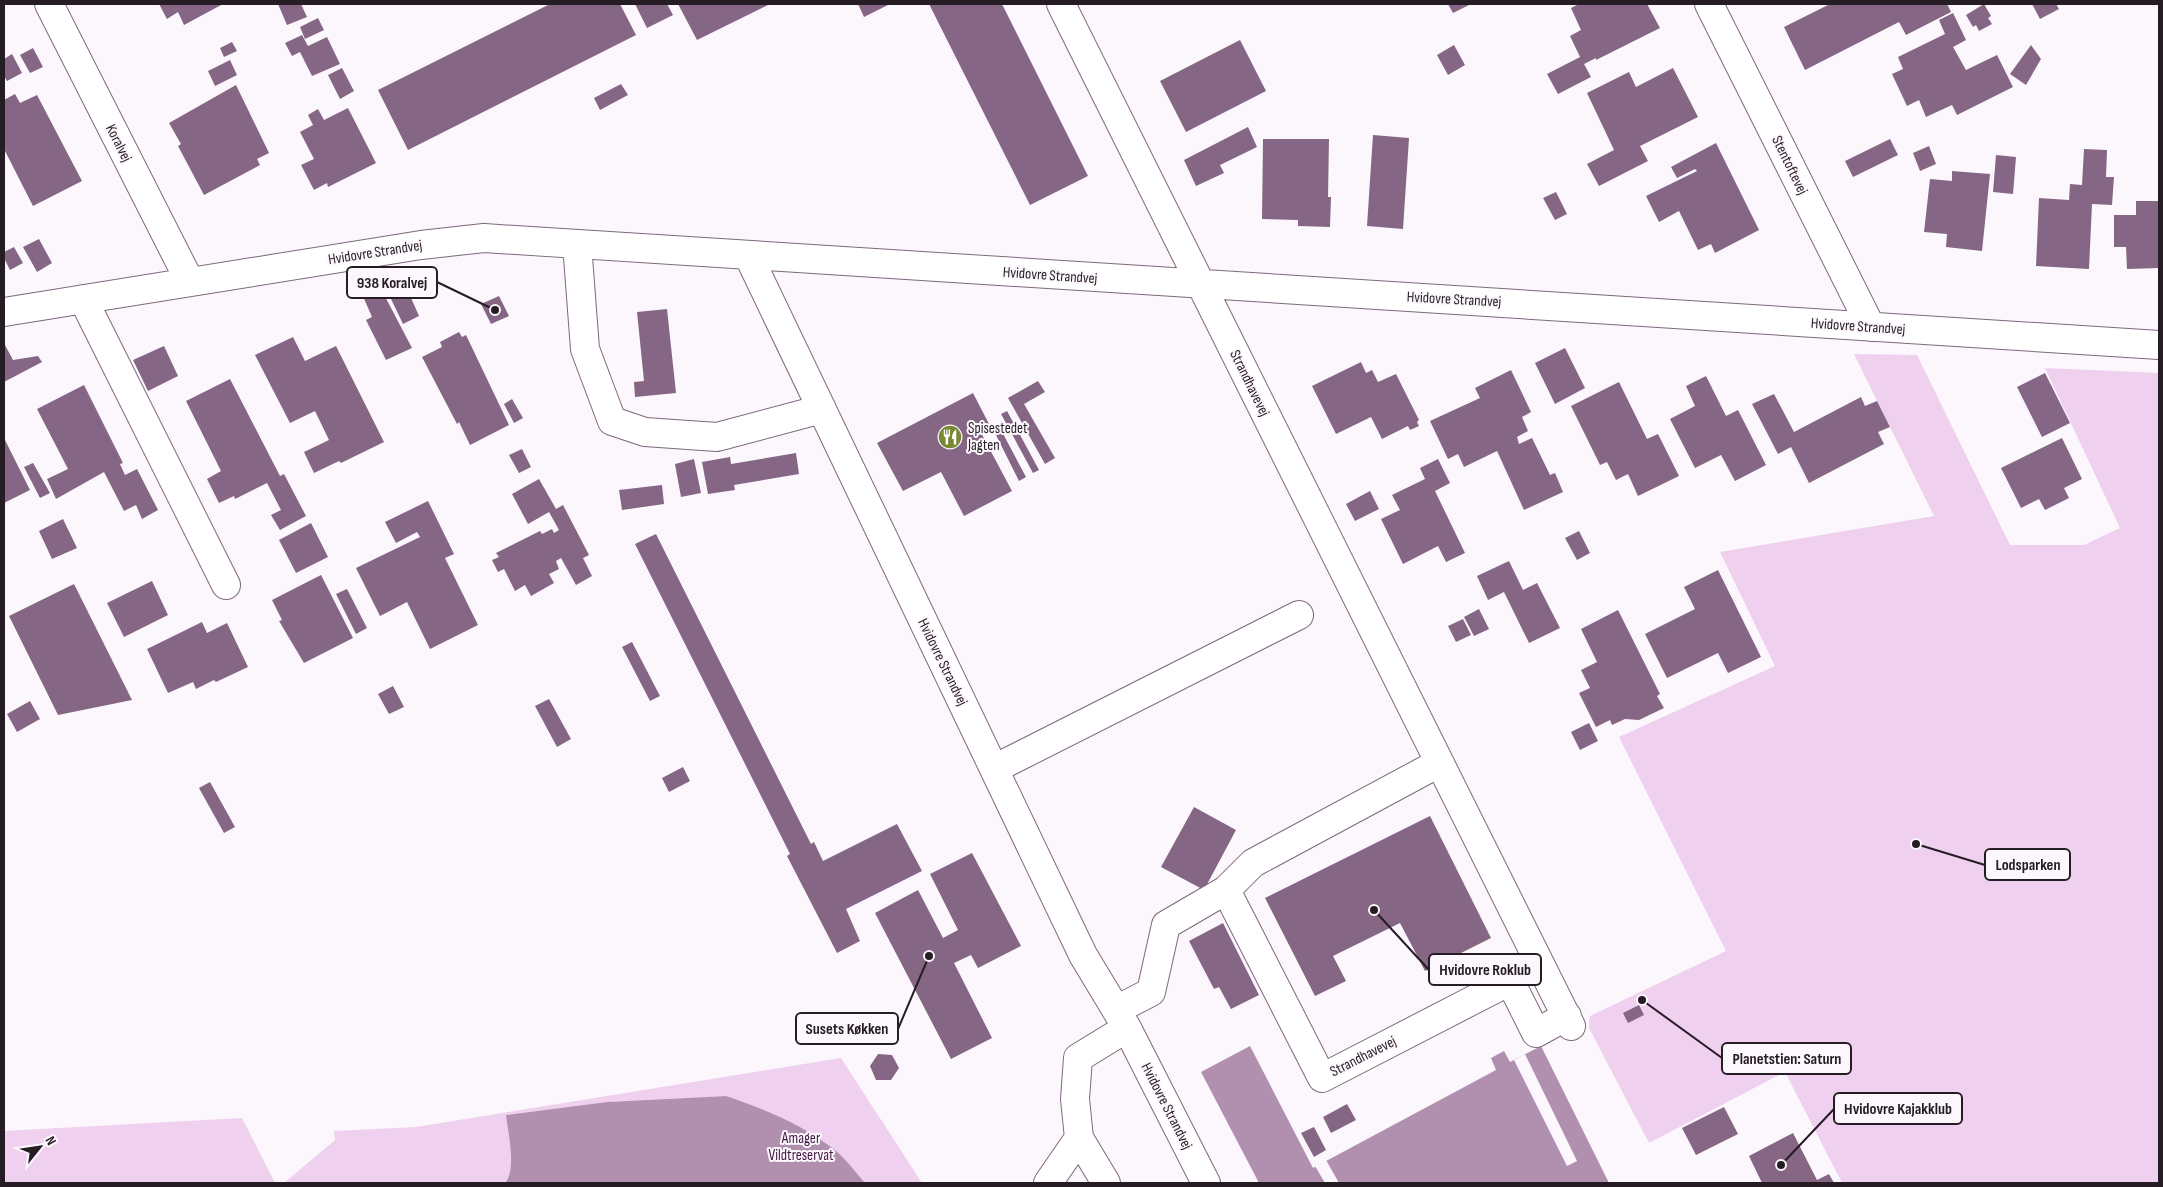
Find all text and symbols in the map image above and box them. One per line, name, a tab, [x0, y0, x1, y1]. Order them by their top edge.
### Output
street label: Koralvej	[101, 121, 136, 166]
street label: Stentoftevej	[1767, 133, 1812, 198]
street label: Hvidovre Strandvej	[327, 236, 424, 269]
street label: Hvidovre Strandvej	[1002, 263, 1098, 288]
callout: 938 Koralvej	[347, 267, 437, 298]
text: 938 Koralvej	[357, 274, 427, 293]
street label: Hvidovre Strandvej	[1406, 288, 1502, 311]
street label: Hvidovre Strandvej	[1810, 314, 1906, 339]
street label: Strandhavevej	[1225, 347, 1274, 420]
place label: Spisestedet Jagten	[967, 419, 1028, 455]
restaurant icon: Spisestedet Jagten	[937, 424, 963, 450]
street label: Hvidovre Strandvej	[913, 615, 972, 709]
callout: Lodsparken	[1985, 849, 2070, 880]
text: Lodsparken	[1995, 856, 2061, 875]
callout: Hvidovre Roklub	[1429, 954, 1541, 985]
text: Hvidovre Roklub	[1439, 961, 1531, 980]
callout: Susets Køkken	[796, 1013, 898, 1044]
text: Susets Køkken	[806, 1020, 888, 1039]
street label: Strandhavevej	[1327, 1032, 1400, 1081]
callout: Planetstien: Saturn	[1722, 1043, 1851, 1074]
text: Planetstien: Saturn	[1732, 1050, 1842, 1069]
street label: Hvidovre Strandvej	[1137, 1060, 1197, 1153]
callout: Hvidovre Kajakklub	[1834, 1093, 1962, 1124]
text: Hvidovre Kajakklub	[1844, 1100, 1952, 1119]
north arrow	[15, 1122, 65, 1172]
park label: Amager Vildtreservat	[768, 1129, 834, 1165]
text: N	[42, 1133, 60, 1148]

